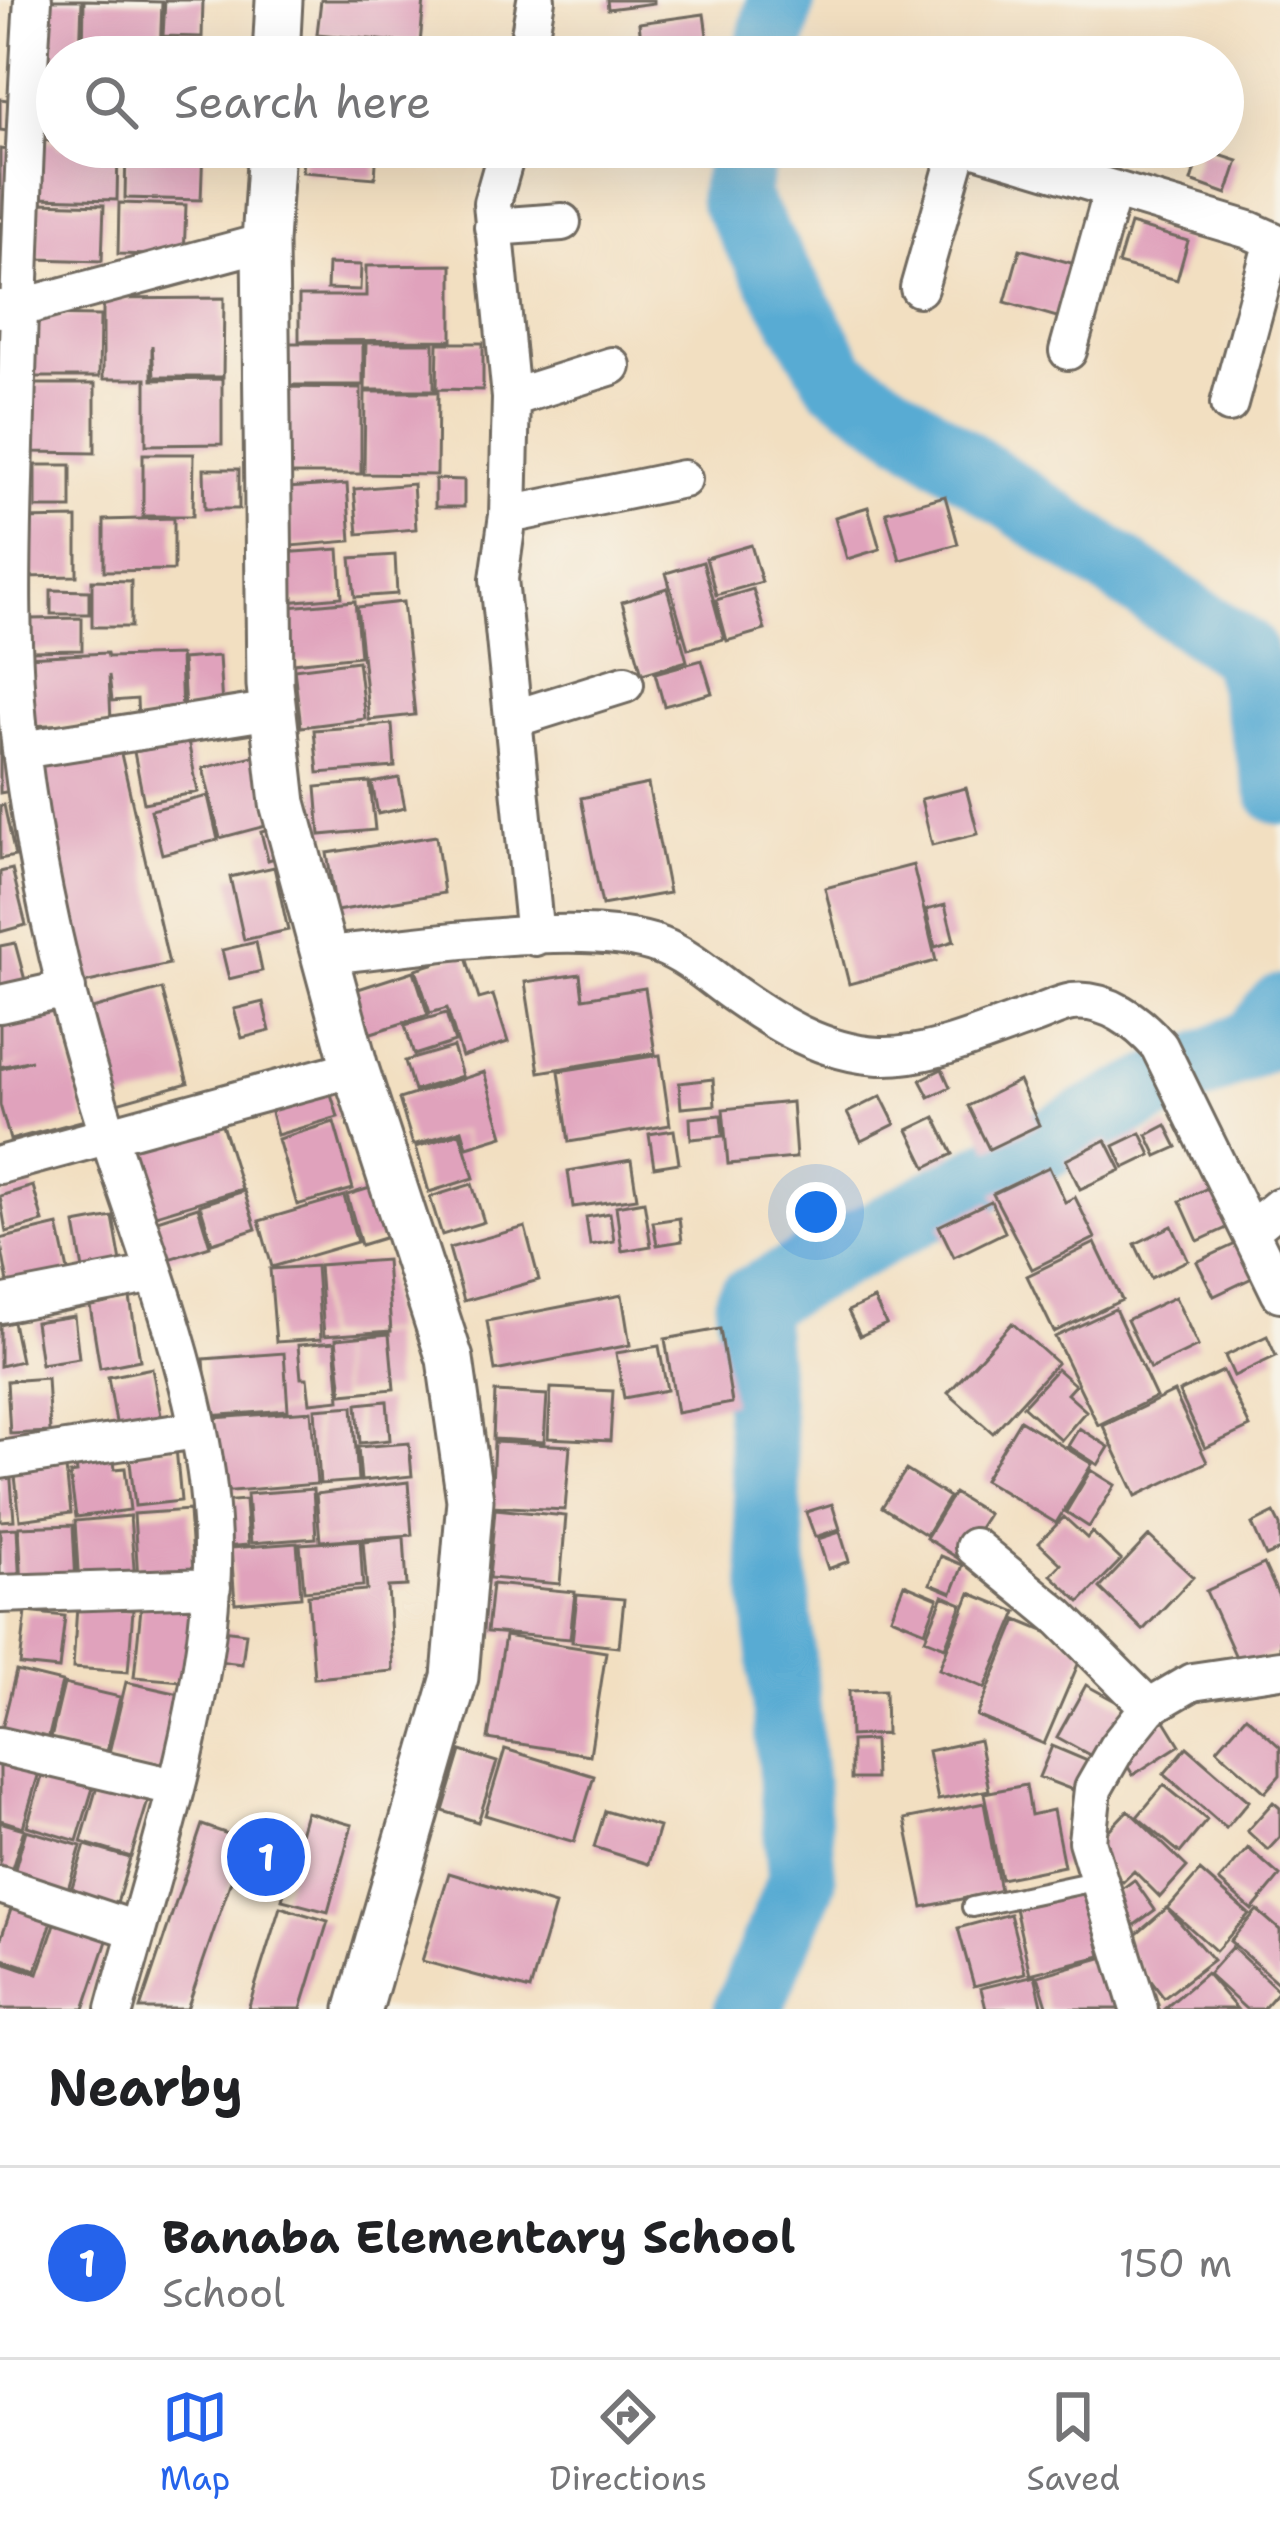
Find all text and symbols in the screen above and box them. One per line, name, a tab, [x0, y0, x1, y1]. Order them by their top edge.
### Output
search box	[36, 36, 1244, 168]
icon: search	[78, 69, 144, 135]
text: Search here	[174, 72, 431, 132]
your location	[786, 1182, 846, 1242]
pin: 1	[227, 1812, 305, 1902]
text: Nearby	[48, 2053, 243, 2121]
text: Banaba Elementary School	[162, 2207, 795, 2267]
text: 1	[78, 2237, 96, 2289]
text: 150 m	[1119, 2237, 1232, 2289]
text: School	[162, 2267, 285, 2319]
tab: Map	[160, 2384, 230, 2501]
tab: Directions	[550, 2384, 707, 2501]
tab: Saved	[1027, 2384, 1120, 2501]

